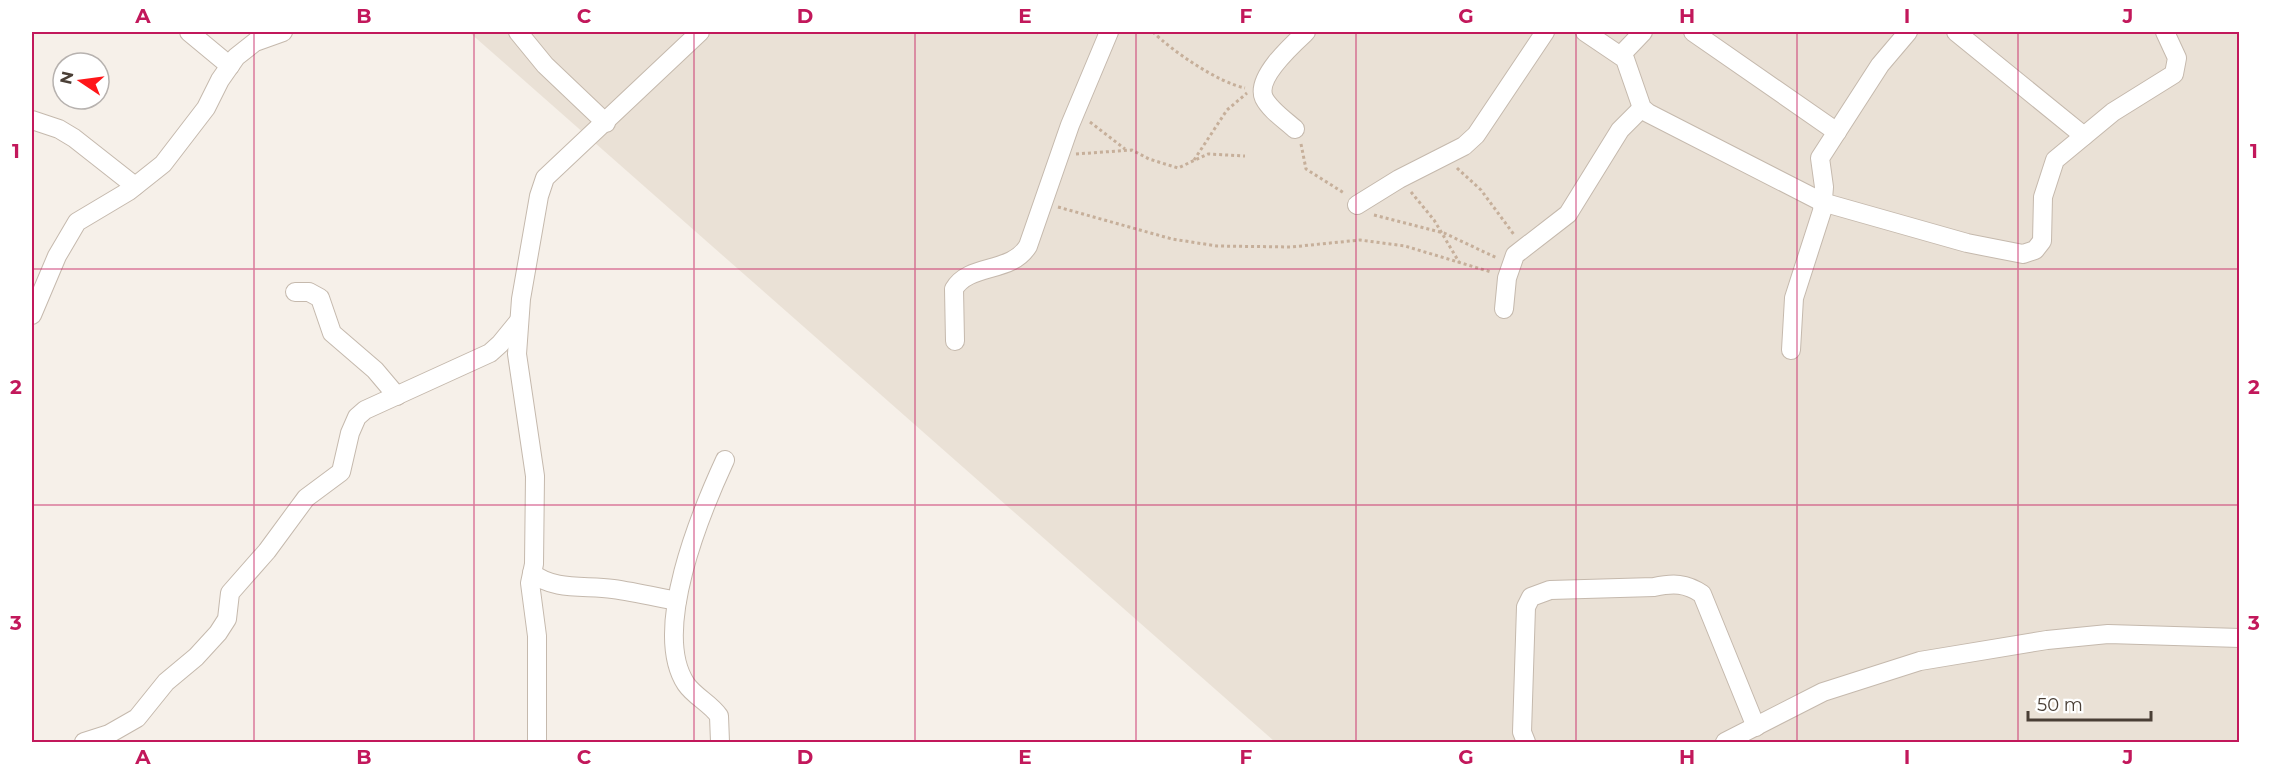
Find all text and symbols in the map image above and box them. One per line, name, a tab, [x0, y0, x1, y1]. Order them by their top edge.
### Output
text: A	[134, 4, 151, 28]
text: B	[356, 4, 372, 28]
text: C	[577, 4, 592, 28]
text: D	[797, 4, 813, 28]
text: E	[1018, 4, 1032, 28]
text: F	[1240, 4, 1253, 28]
text: G	[1458, 4, 1474, 28]
text: H	[1679, 4, 1695, 28]
text: I	[1904, 4, 1910, 28]
text: J	[2122, 4, 2133, 28]
north arrow	[51, 51, 111, 111]
text: N	[56, 69, 78, 86]
text: 1	[12, 139, 20, 163]
text: 1	[2250, 139, 2258, 163]
text: 2	[10, 375, 22, 399]
text: 2	[2248, 375, 2260, 399]
text: 3	[9, 611, 22, 635]
text: 3	[2247, 611, 2260, 635]
scale bar	[2028, 684, 2151, 722]
text: 50 m	[2037, 694, 2083, 716]
text: A	[134, 745, 151, 769]
text: B	[356, 745, 372, 769]
text: C	[577, 745, 592, 769]
text: D	[797, 745, 813, 769]
text: E	[1018, 745, 1032, 769]
text: F	[1240, 745, 1253, 769]
text: G	[1458, 745, 1474, 769]
text: H	[1679, 745, 1695, 769]
text: I	[1904, 745, 1910, 769]
text: J	[2122, 745, 2133, 769]

